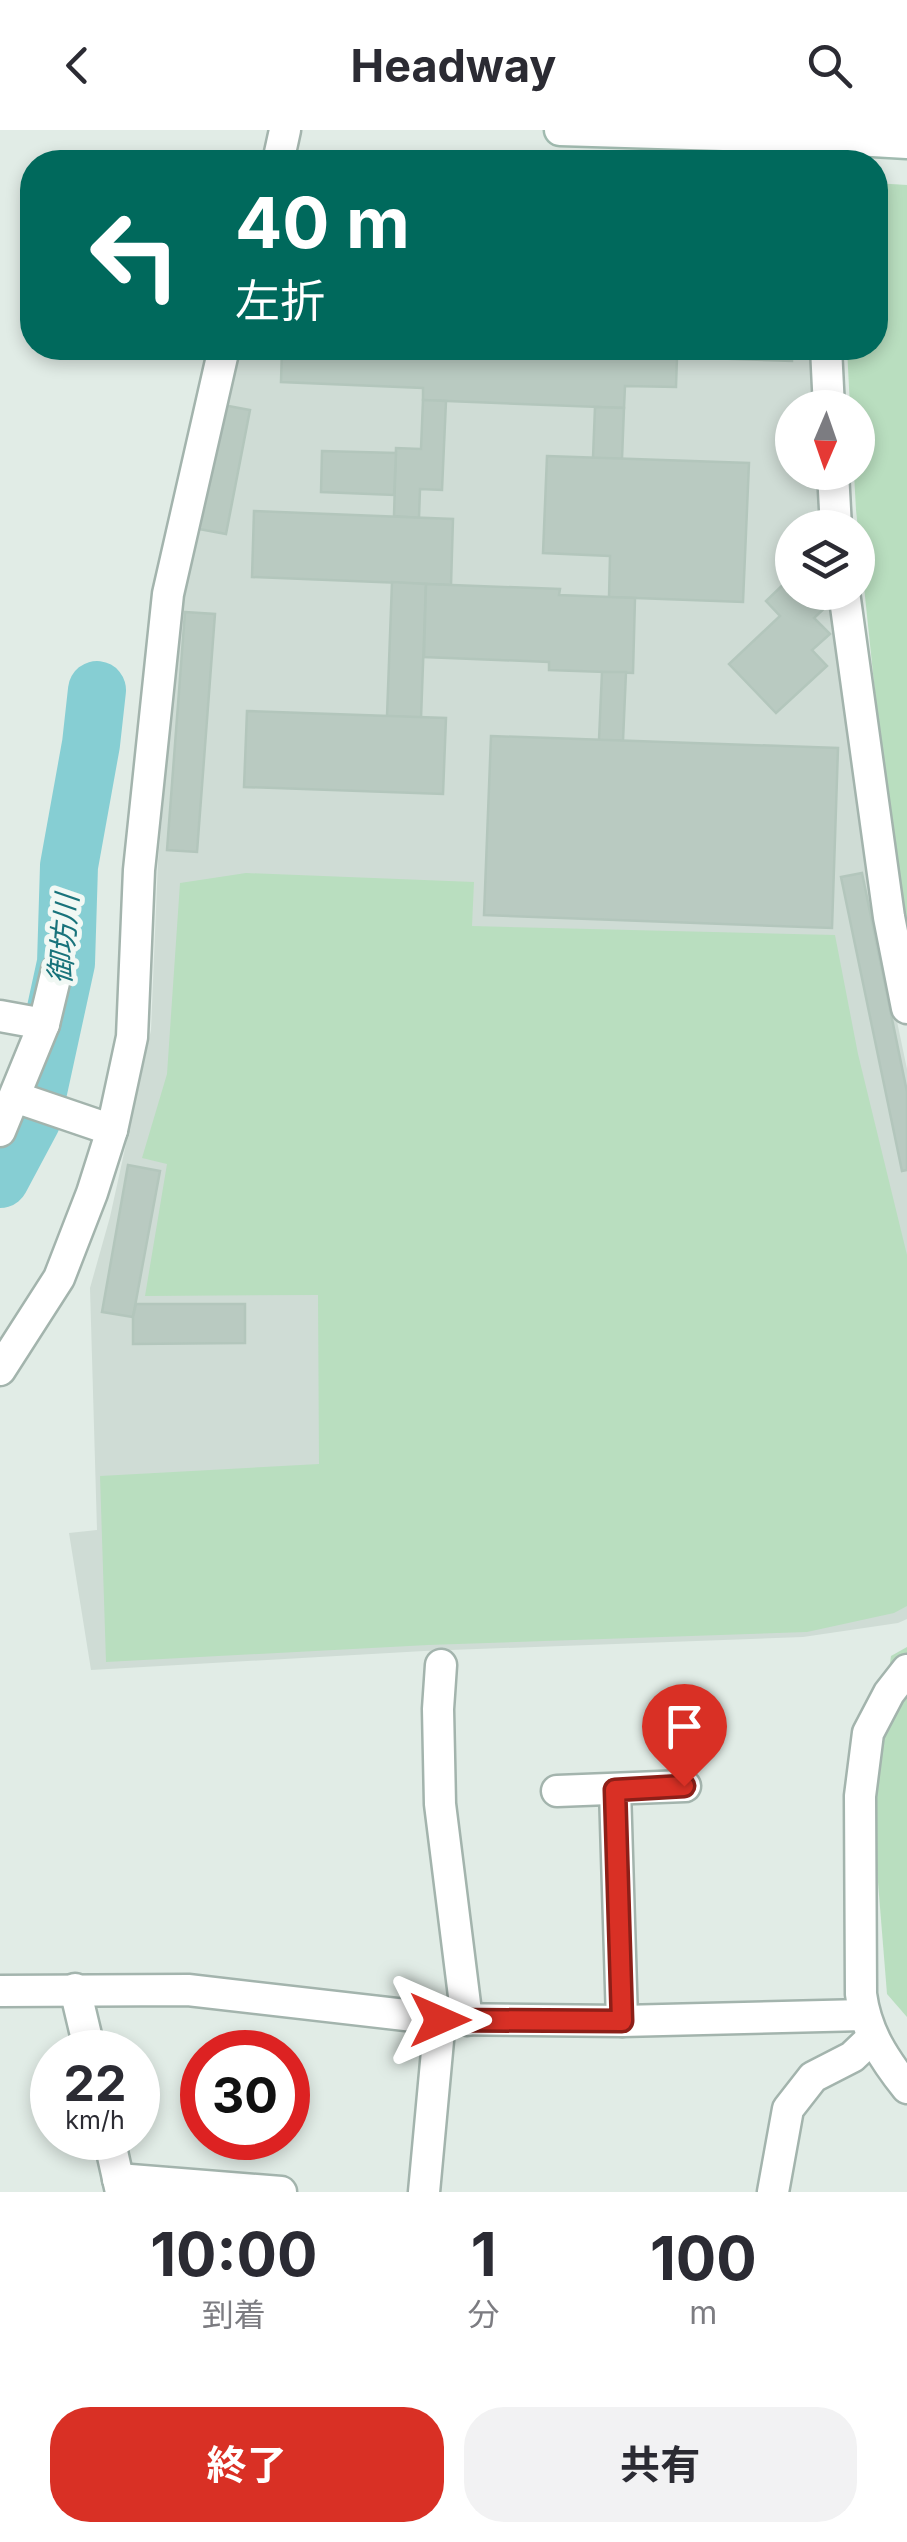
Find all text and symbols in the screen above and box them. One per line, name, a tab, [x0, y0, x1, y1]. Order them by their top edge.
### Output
icon: back	[50, 38, 105, 93]
text: Headway	[351, 38, 556, 93]
icon: search	[802, 38, 857, 93]
text: 40 m	[235, 180, 410, 265]
icon: left	[70, 190, 200, 320]
text: 左折	[235, 273, 325, 328]
north arrow	[775, 390, 875, 490]
map controls	[775, 390, 875, 610]
button: layers	[775, 510, 875, 610]
water label: 御坊川	[41, 890, 85, 985]
pin	[642, 1684, 727, 1787]
icon: arrive	[657, 1699, 712, 1754]
position arrow	[388, 1968, 492, 2072]
speed limit sign: 30	[180, 2030, 310, 2160]
text: 22	[64, 2053, 127, 2113]
text: km/h	[65, 2105, 125, 2135]
text: 10:00	[150, 2218, 318, 2290]
text: 1	[471, 2218, 497, 2290]
text: 100	[650, 2222, 757, 2294]
text: m	[689, 2293, 717, 2332]
text: 到着	[202, 2295, 266, 2334]
text: 分	[468, 2295, 500, 2334]
button: 終了	[50, 2407, 444, 2522]
button: 共有	[464, 2407, 857, 2522]

